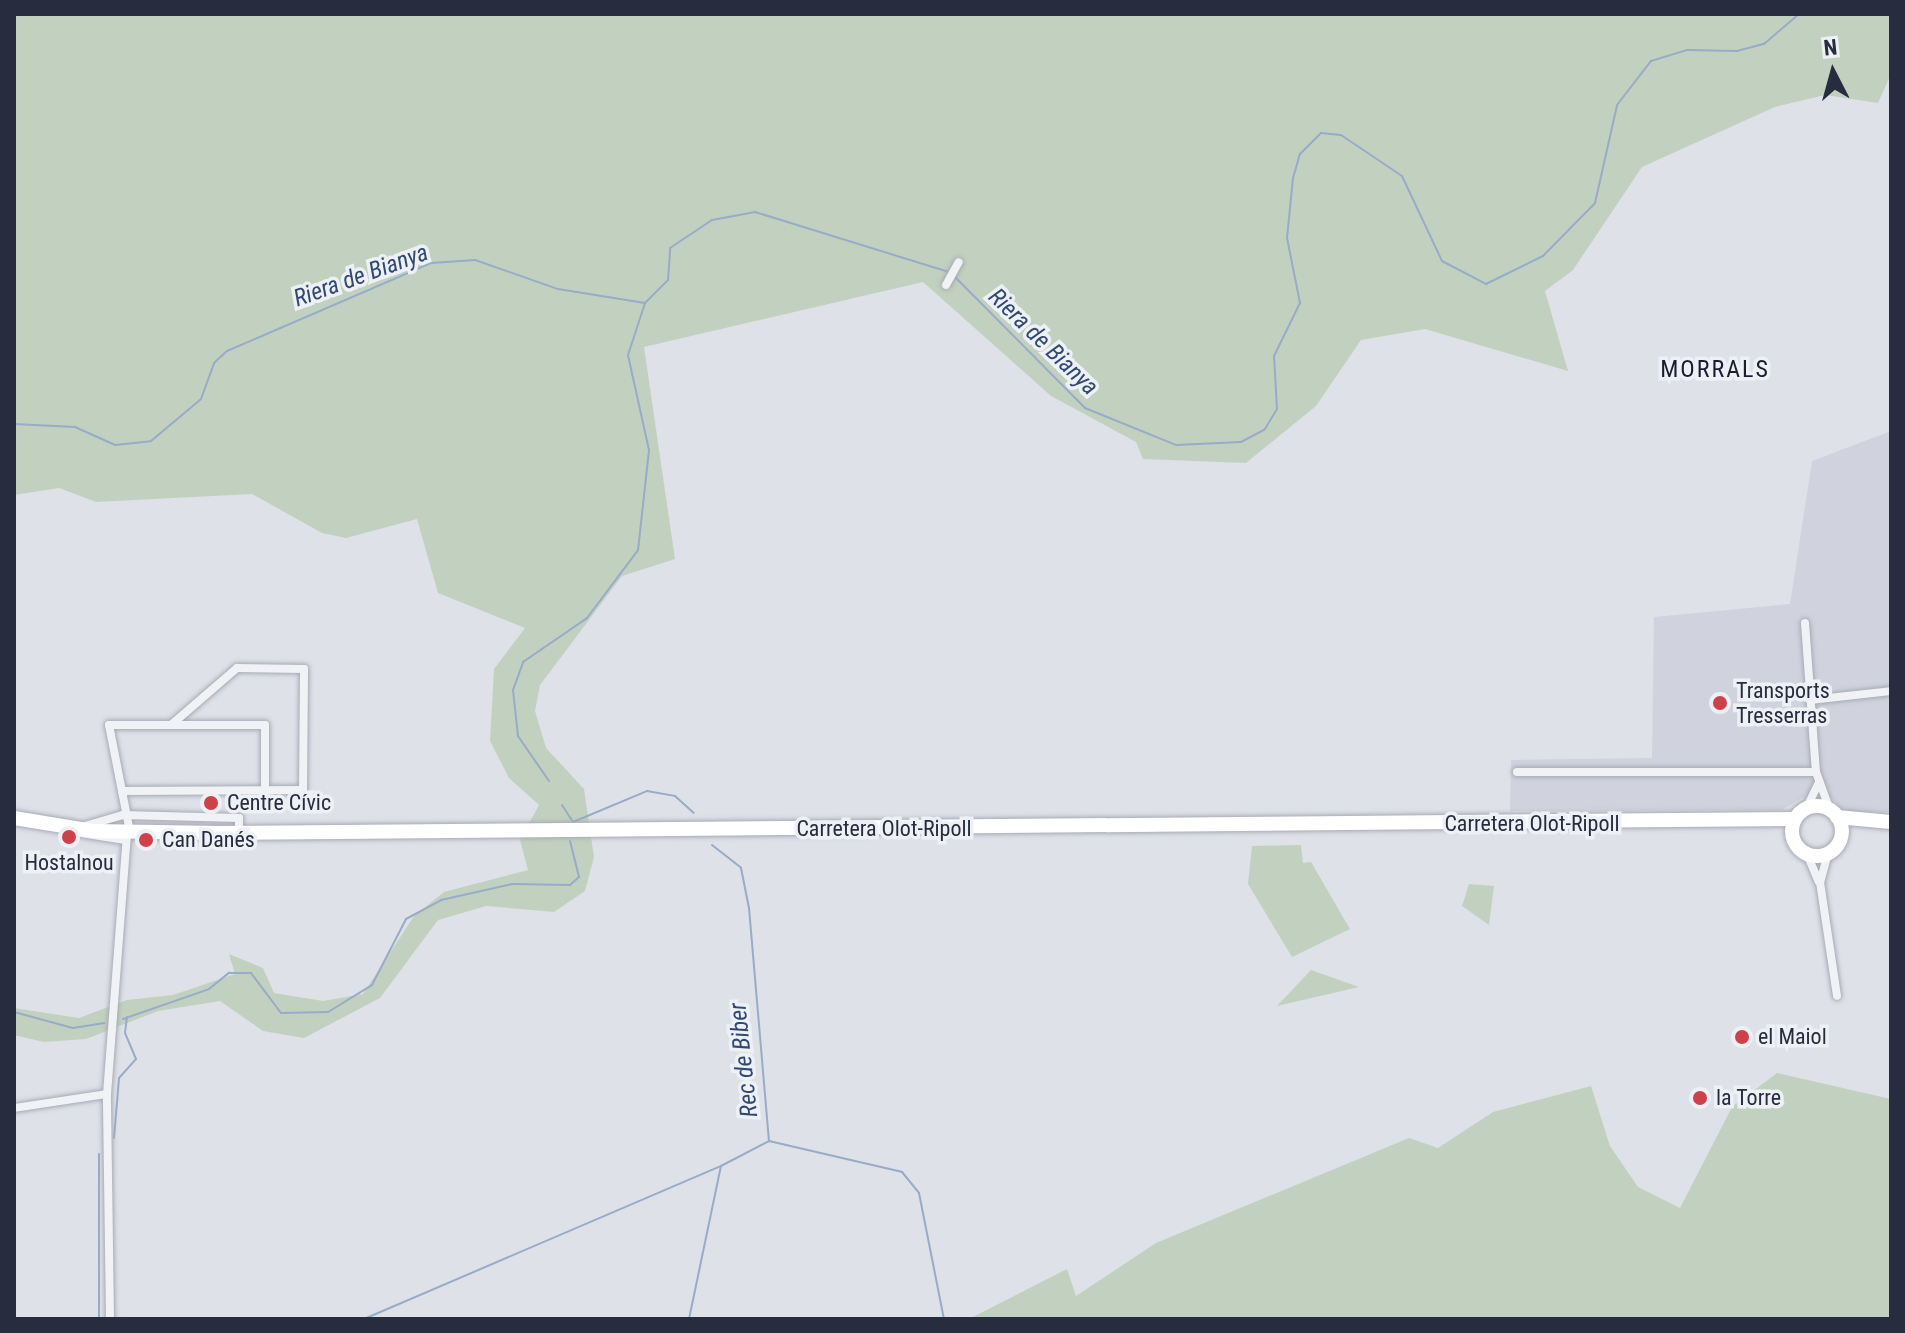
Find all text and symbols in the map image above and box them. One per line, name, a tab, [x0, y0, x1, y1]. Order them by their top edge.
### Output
north arrow	[1793, 32, 1873, 112]
text: N	[1822, 34, 1838, 61]
water label: Riera de Bianya	[290, 238, 432, 314]
water label: Riera de Bianya	[982, 283, 1104, 401]
district label: MORRALS	[1660, 356, 1770, 384]
place label: Transports Tresserras	[1736, 677, 1830, 728]
marker: Transports Tresserras	[1711, 694, 1729, 712]
place label: Centre Cívic	[227, 790, 331, 816]
marker: Centre Cívic	[202, 794, 220, 812]
street label: Carretera Olot-Ripoll	[1444, 811, 1620, 837]
street label: Carretera Olot-Ripoll	[796, 816, 972, 842]
place label: Can Danés	[162, 827, 255, 853]
marker: Hostalnou	[60, 828, 78, 846]
marker: Can Danés	[137, 831, 155, 849]
place label: Hostalnou	[24, 850, 114, 876]
water label: Rec de Biber	[724, 1001, 764, 1119]
place label: el Maiol	[1758, 1024, 1827, 1050]
marker: el Maiol	[1733, 1028, 1751, 1046]
place label: la Torre	[1716, 1085, 1782, 1111]
marker: la Torre	[1691, 1089, 1709, 1107]

